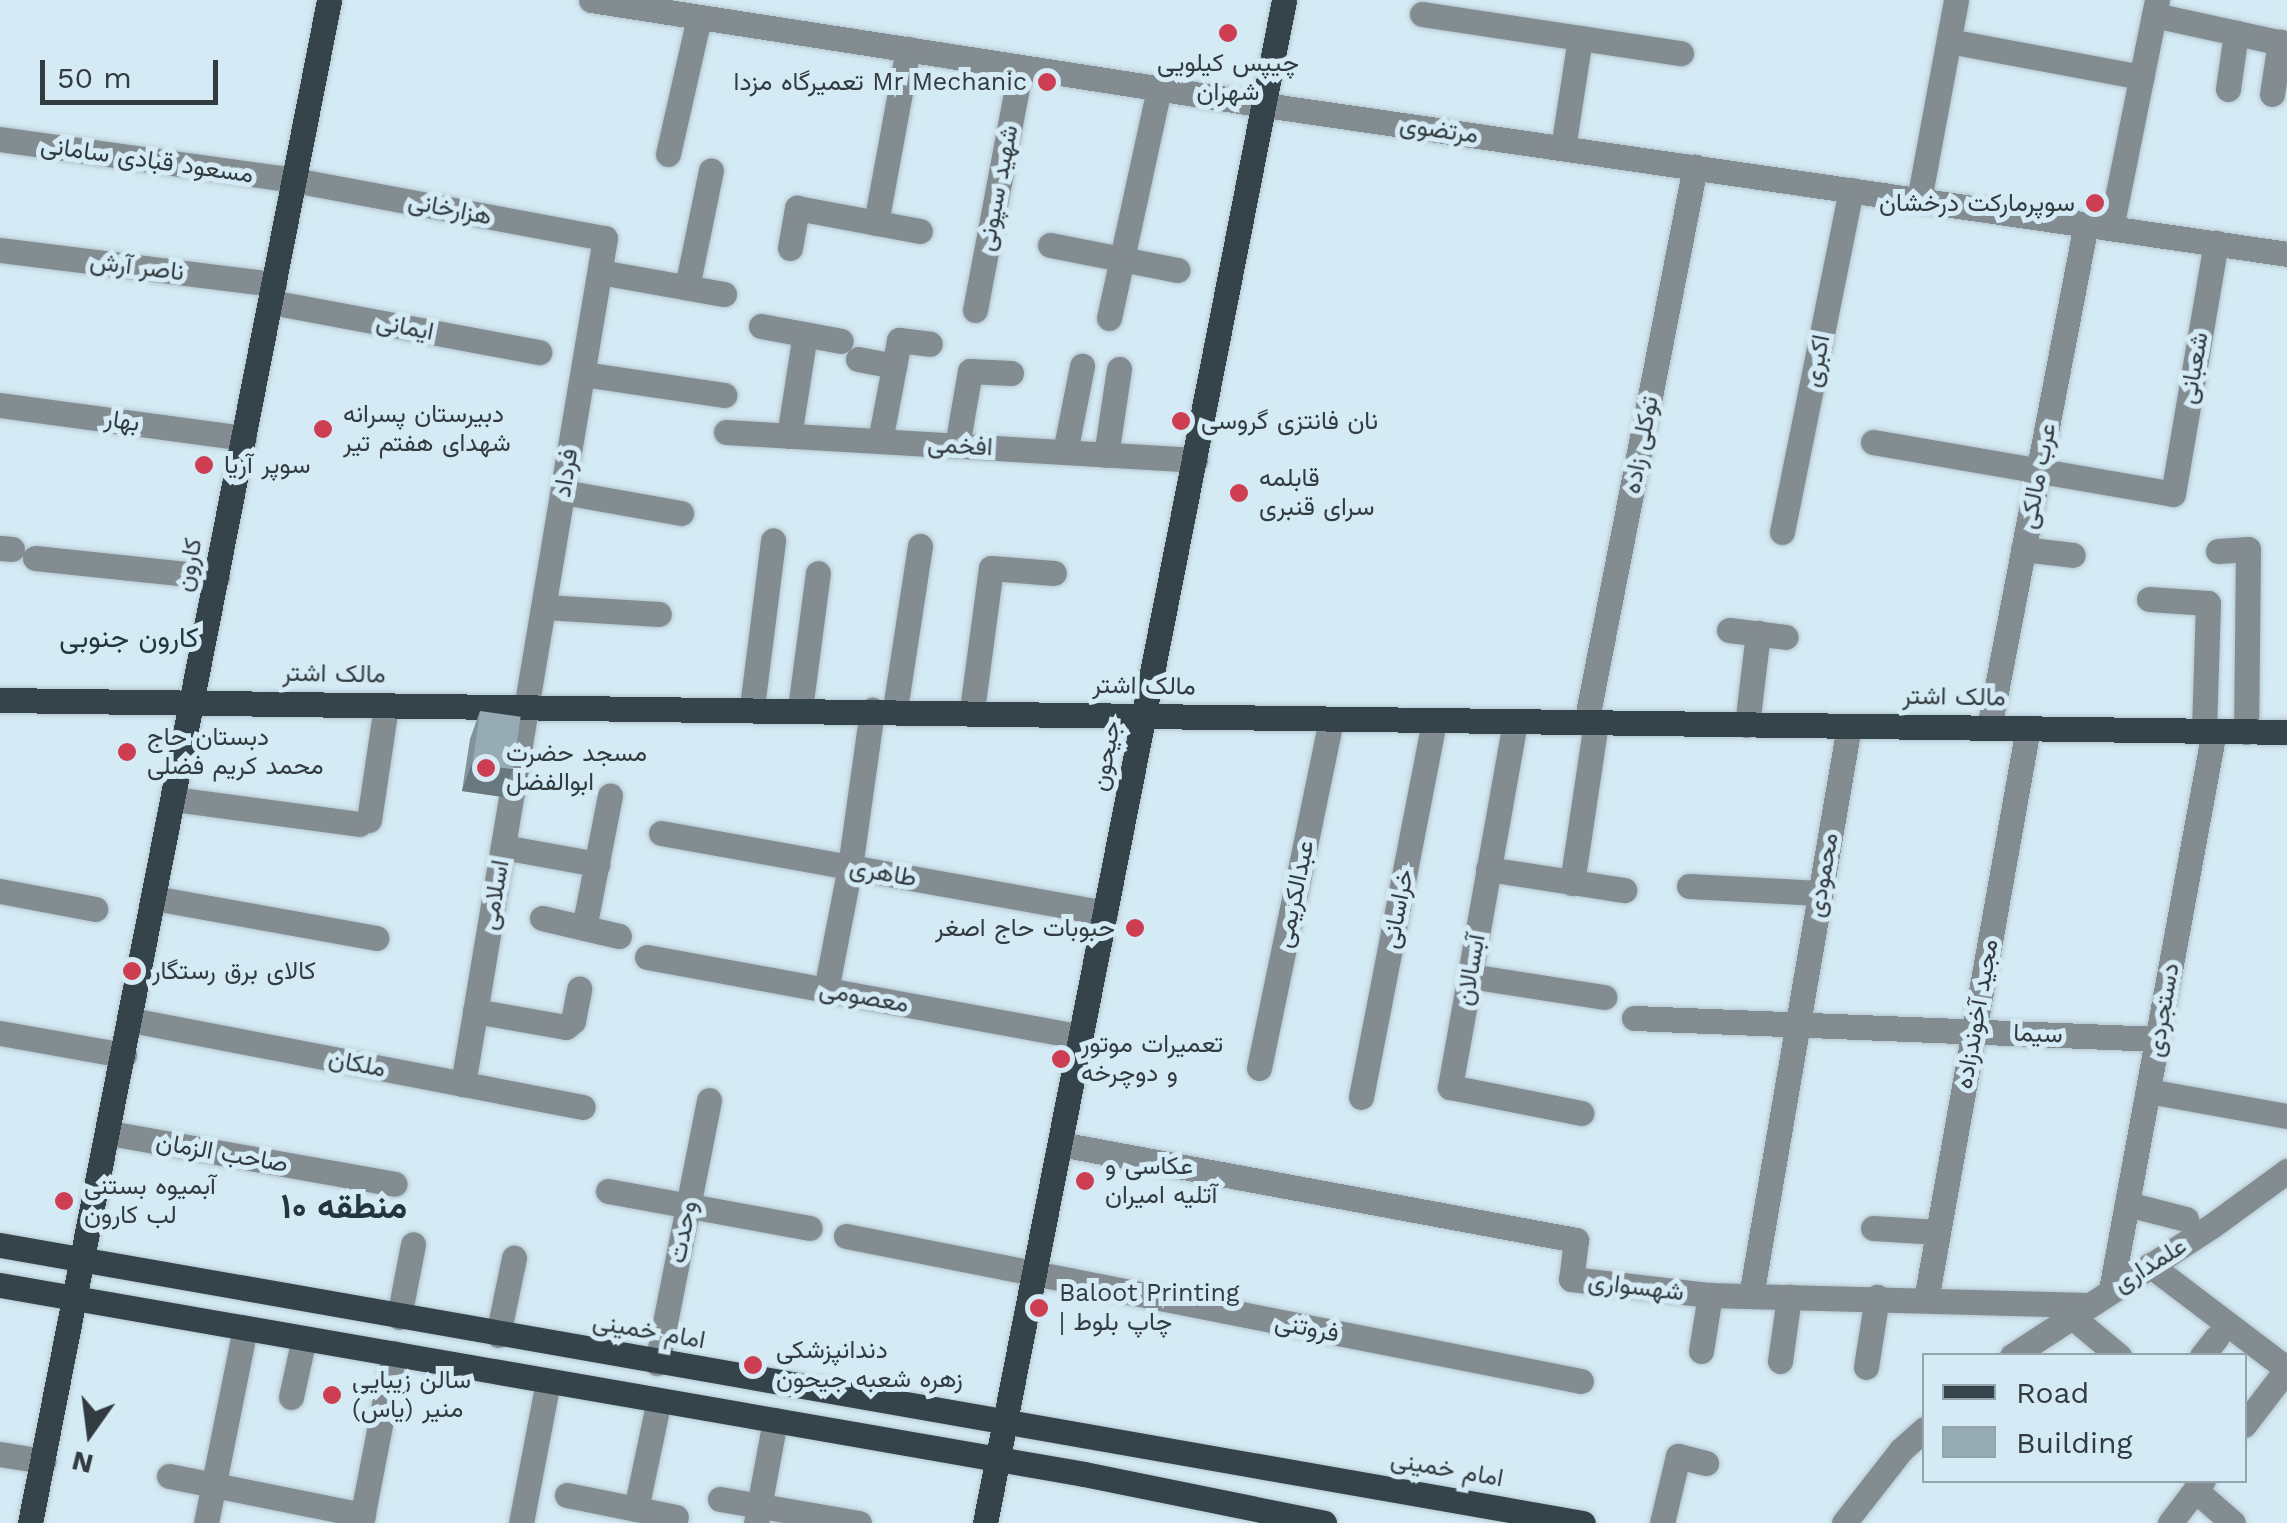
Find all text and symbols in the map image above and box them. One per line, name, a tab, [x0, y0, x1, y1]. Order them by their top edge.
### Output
marker: چیپس کیلویی شهران	[1217, 22, 1239, 44]
scale bar	[45, 40, 222, 102]
place label: چیپس کیلویی شهران	[1157, 49, 1299, 108]
text: 50 m	[57, 60, 132, 95]
place label: تعمیرگاه مزدا Mr Mechanic	[733, 67, 1027, 97]
marker: تعمیرگاه مزدا Mr Mechanic	[1036, 71, 1058, 93]
street label: مرتضوی	[1398, 110, 1480, 150]
street label: شهید سپونی	[971, 122, 1025, 254]
street label: مسعود قبادی سامانی	[39, 130, 255, 190]
street label: هزارخانی	[406, 186, 494, 232]
place label: سوپرمارکت درخشان	[1879, 188, 2075, 218]
marker: سوپرمارکت درخشان	[2084, 192, 2106, 214]
street label: ناصر آرش	[88, 246, 186, 288]
street label: ایمانی	[374, 307, 436, 347]
street label: شعبانی	[2173, 330, 2215, 406]
street label: اکبری	[1797, 332, 1837, 390]
street label: توکلی زاده	[1617, 394, 1665, 496]
place label: دبیرستان پسرانه شهدای هفتم تیر	[343, 400, 511, 459]
street label: بهار	[103, 404, 141, 438]
place label: نان فانتزی گروسی	[1201, 406, 1378, 436]
marker: نان فانتزی گروسی	[1170, 410, 1192, 432]
marker: دبیرستان پسرانه شهدای هفتم تیر	[312, 418, 334, 440]
street label: عرب مالکی	[2013, 421, 2063, 531]
street label: افخمی	[927, 429, 993, 463]
street label: فرداد	[547, 447, 585, 499]
place label: سوپر آریا	[224, 450, 310, 480]
marker: سوپر آریا	[193, 454, 215, 476]
place label: قابلمه سرای قنبری	[1259, 464, 1374, 523]
marker: قابلمه سرای قنبری	[1228, 482, 1250, 504]
street label: کارون	[169, 536, 209, 594]
district label: کارون جنوبی	[59, 621, 199, 655]
street label: مالک اشتر	[282, 658, 386, 690]
street label: مالک اشتر	[1092, 670, 1196, 702]
street label: مالک اشتر	[1902, 681, 2006, 713]
street label: جیحون	[1085, 718, 1127, 794]
place label: دبستان حاج محمد کریم فضلی	[147, 723, 324, 782]
place label: مسجد حضرت ابوالفضل	[506, 739, 647, 798]
marker: دبستان حاج محمد کریم فضلی	[116, 741, 138, 763]
marker: مسجد حضرت ابوالفضل	[475, 757, 497, 779]
street label: محمودی	[1801, 830, 1845, 920]
street label: عبدالکریمی	[1269, 838, 1321, 950]
street label: طاهری	[847, 852, 919, 894]
street label: اسلامی	[474, 858, 516, 932]
street label: خراسانی	[1376, 867, 1420, 951]
place label: حبوبات حاج اصغر	[935, 913, 1115, 943]
marker: حبوبات حاج اصغر	[1124, 917, 1146, 939]
street label: آبسالان	[1450, 932, 1492, 1008]
street label: مجید آخوندزاده	[1949, 937, 2005, 1091]
place label: کالای برق رستگار	[152, 956, 316, 986]
marker: کالای برق رستگار	[121, 960, 143, 982]
street label: دستجردی	[2140, 961, 2186, 1059]
street label: معصومی	[817, 974, 911, 1020]
street label: سیما	[2013, 1018, 2063, 1050]
place label: تعمیرات موتور و دوچرخه	[1081, 1030, 1223, 1089]
street label: ملکان	[326, 1044, 388, 1084]
marker: تعمیرات موتور و دوچرخه	[1050, 1048, 1072, 1070]
street label: صاحب الزمان	[154, 1127, 290, 1179]
place label: عکاسی و آتلیه امیران	[1105, 1152, 1217, 1211]
marker: عکاسی و آتلیه امیران	[1074, 1170, 1096, 1192]
place label: آبمیوه بستنی لب کارون	[84, 1172, 216, 1231]
district label: منطقه ۱۰	[281, 1185, 407, 1227]
marker: آبمیوه بستنی لب کارون	[53, 1190, 75, 1212]
street label: وحدت	[662, 1198, 704, 1266]
street label: علمداری	[2108, 1231, 2192, 1299]
street label: شهسواری	[1586, 1266, 1686, 1308]
place label: Baloot Printing | چاپ بلوط	[1059, 1279, 1239, 1338]
marker: Baloot Printing | چاپ بلوط	[1028, 1297, 1050, 1319]
street label: امام خمینی	[590, 1306, 708, 1356]
street label: فروتنی	[1272, 1307, 1342, 1349]
place label: دندانپزشکی زهره شعبه جیحون	[776, 1336, 963, 1395]
marker: دندانپزشکی زهره شعبه جیحون	[740, 1352, 766, 1378]
legend	[1922, 1353, 2247, 1483]
place label: سالن زیبایی منیر (یاس)	[352, 1366, 471, 1425]
text: Road	[2016, 1375, 2089, 1410]
north arrow	[40, 1383, 140, 1483]
marker: سالن زیبایی منیر (یاس)	[321, 1384, 343, 1406]
text: Building	[2016, 1425, 2133, 1460]
text: N	[69, 1444, 97, 1481]
street label: امام خمینی	[1388, 1444, 1506, 1494]

